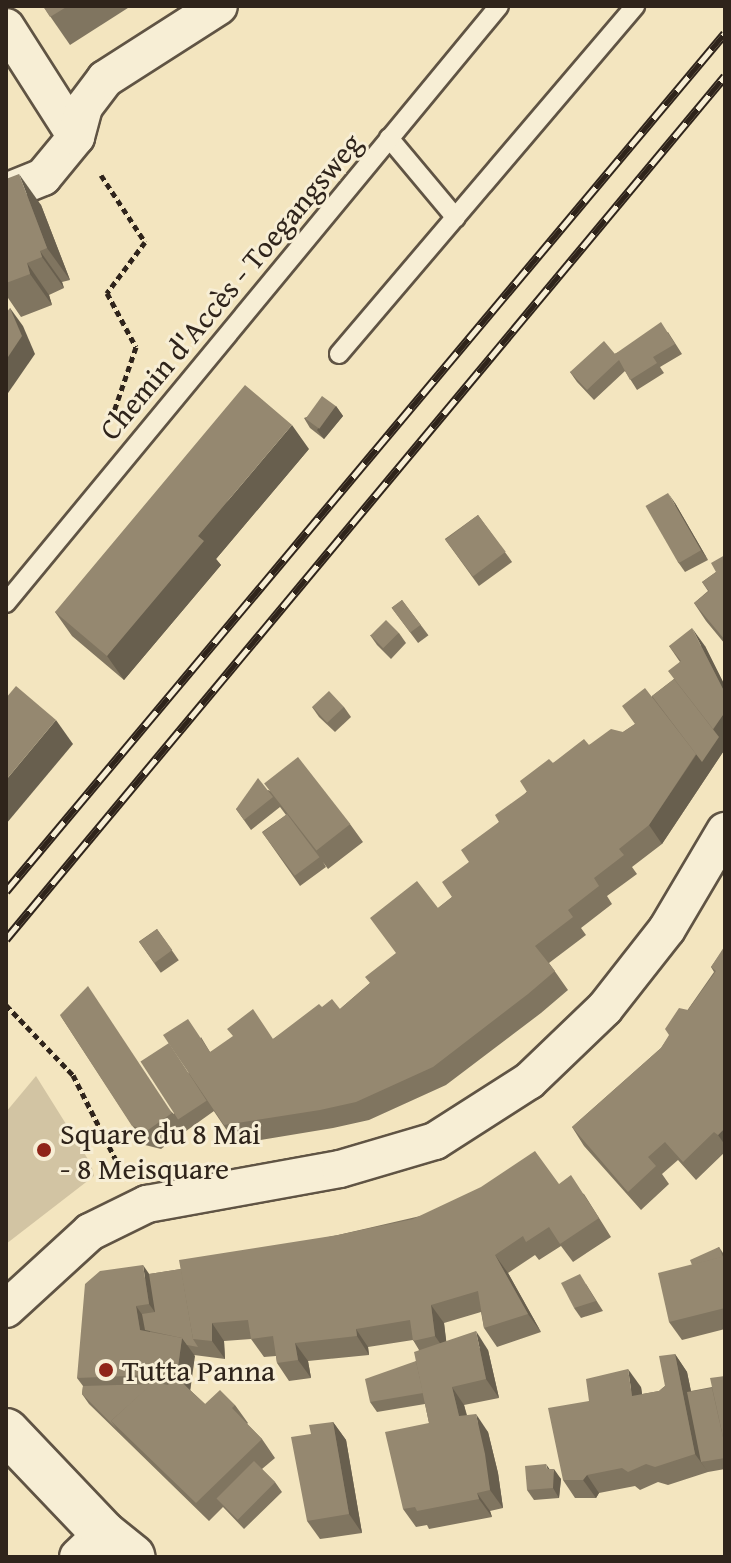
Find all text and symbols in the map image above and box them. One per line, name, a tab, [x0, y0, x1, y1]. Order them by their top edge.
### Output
street label: Chemin d'Accès - Toegangsweg	[91, 125, 369, 447]
place label: Square du 8 Mai - 8 Meisquare	[60, 1115, 261, 1186]
marker: Square du 8 Mai - 8 Meisquare	[35, 1141, 53, 1159]
place label: Tutta Panna	[122, 1352, 275, 1388]
marker: Tutta Panna	[97, 1361, 115, 1379]

